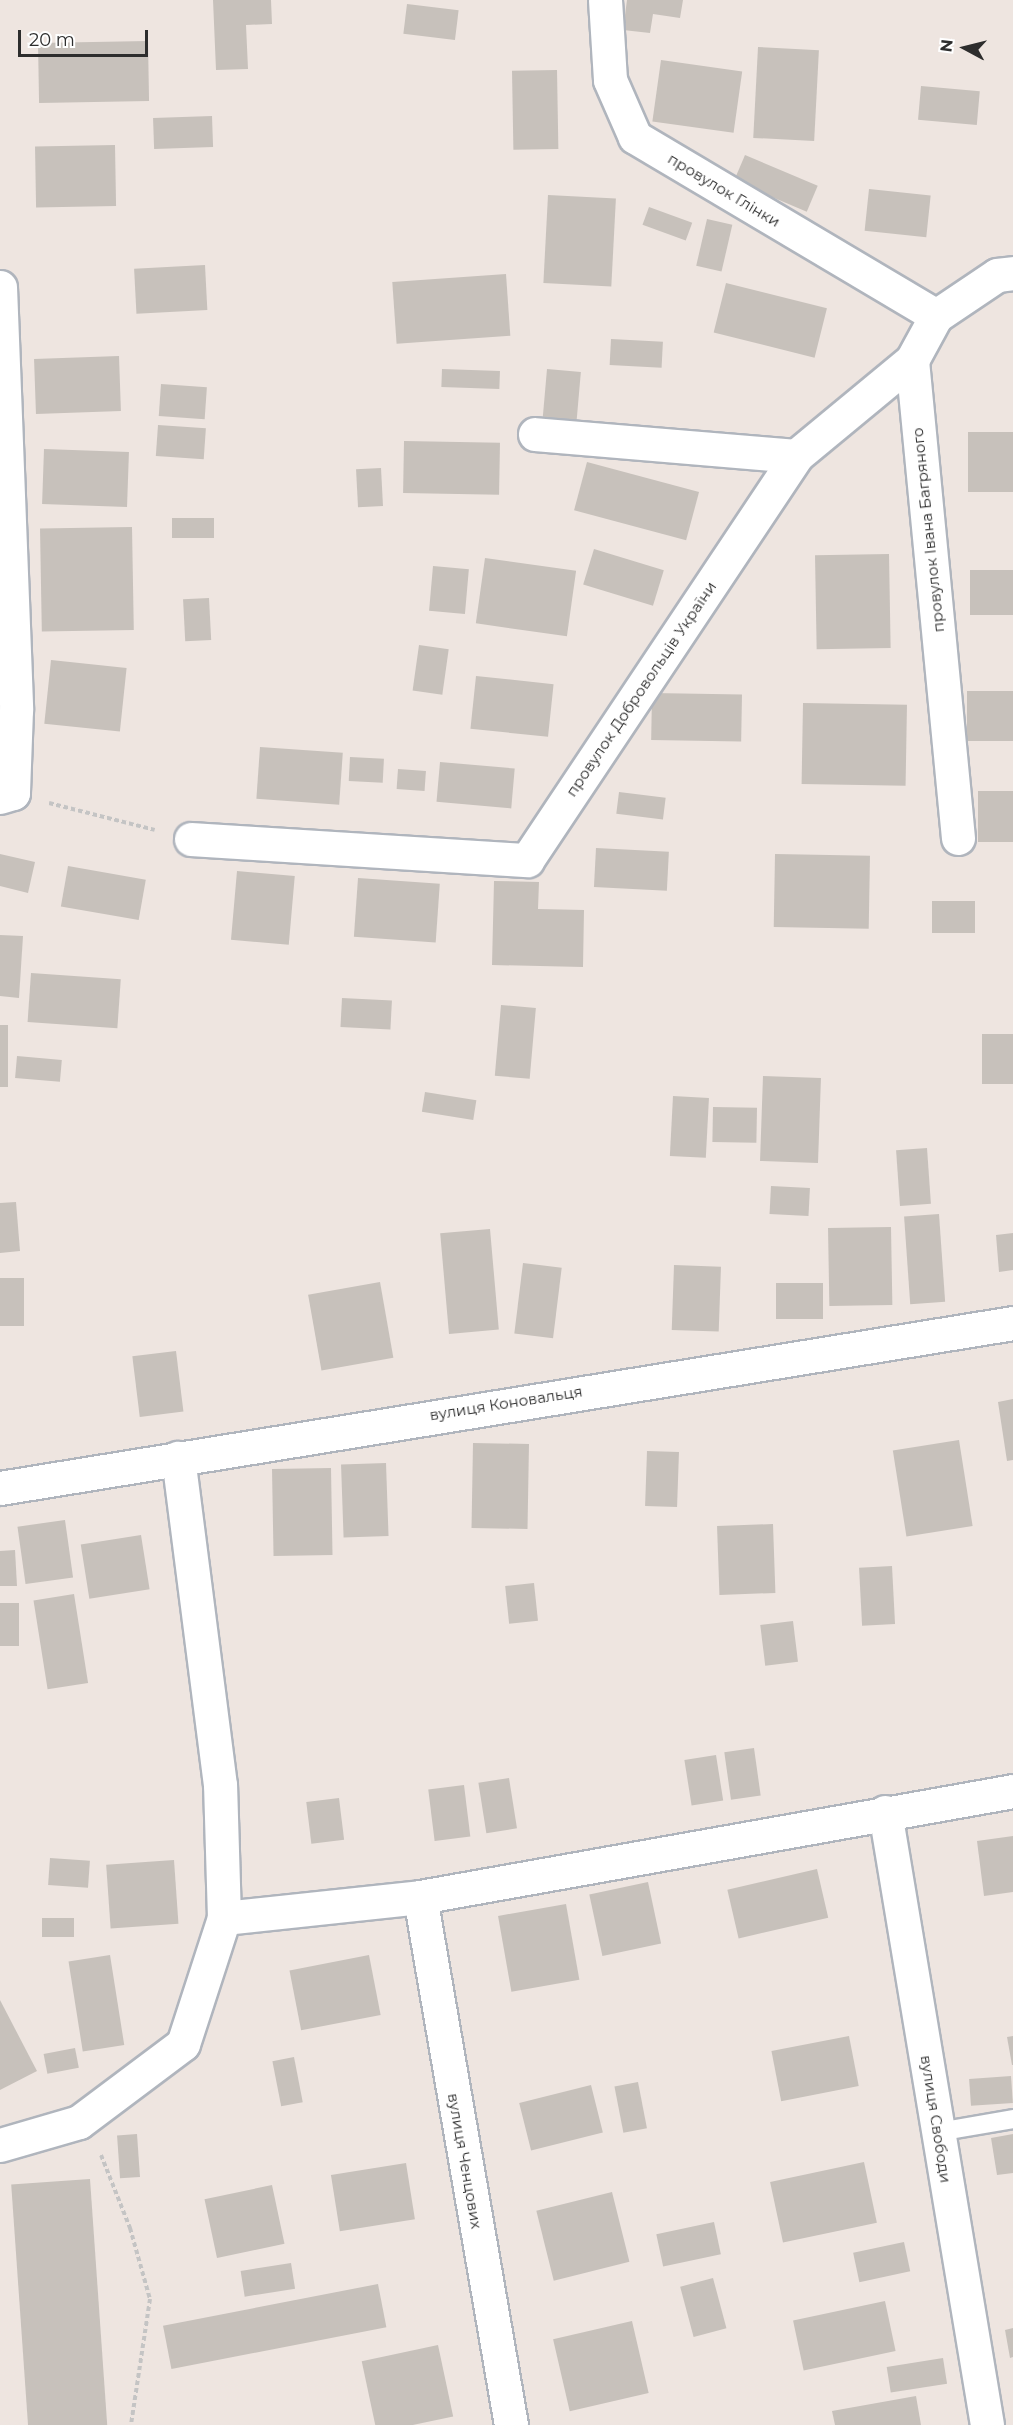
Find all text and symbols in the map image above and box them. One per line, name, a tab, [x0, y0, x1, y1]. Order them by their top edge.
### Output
scale bar	[21, 18, 152, 56]
north arrow	[935, 18, 995, 78]
text: 20 m	[29, 29, 75, 51]
text: N	[936, 38, 957, 53]
street label: провулок Глінки	[665, 149, 783, 231]
street label: провулок Івана Багряного	[908, 427, 948, 633]
street label: провулок Добровольців України	[562, 578, 720, 800]
street label: вулиця Коновальця	[428, 1382, 584, 1424]
street label: вулиця Свободи	[917, 2054, 955, 2184]
street label: вулиця Ченцових	[444, 2092, 486, 2230]

